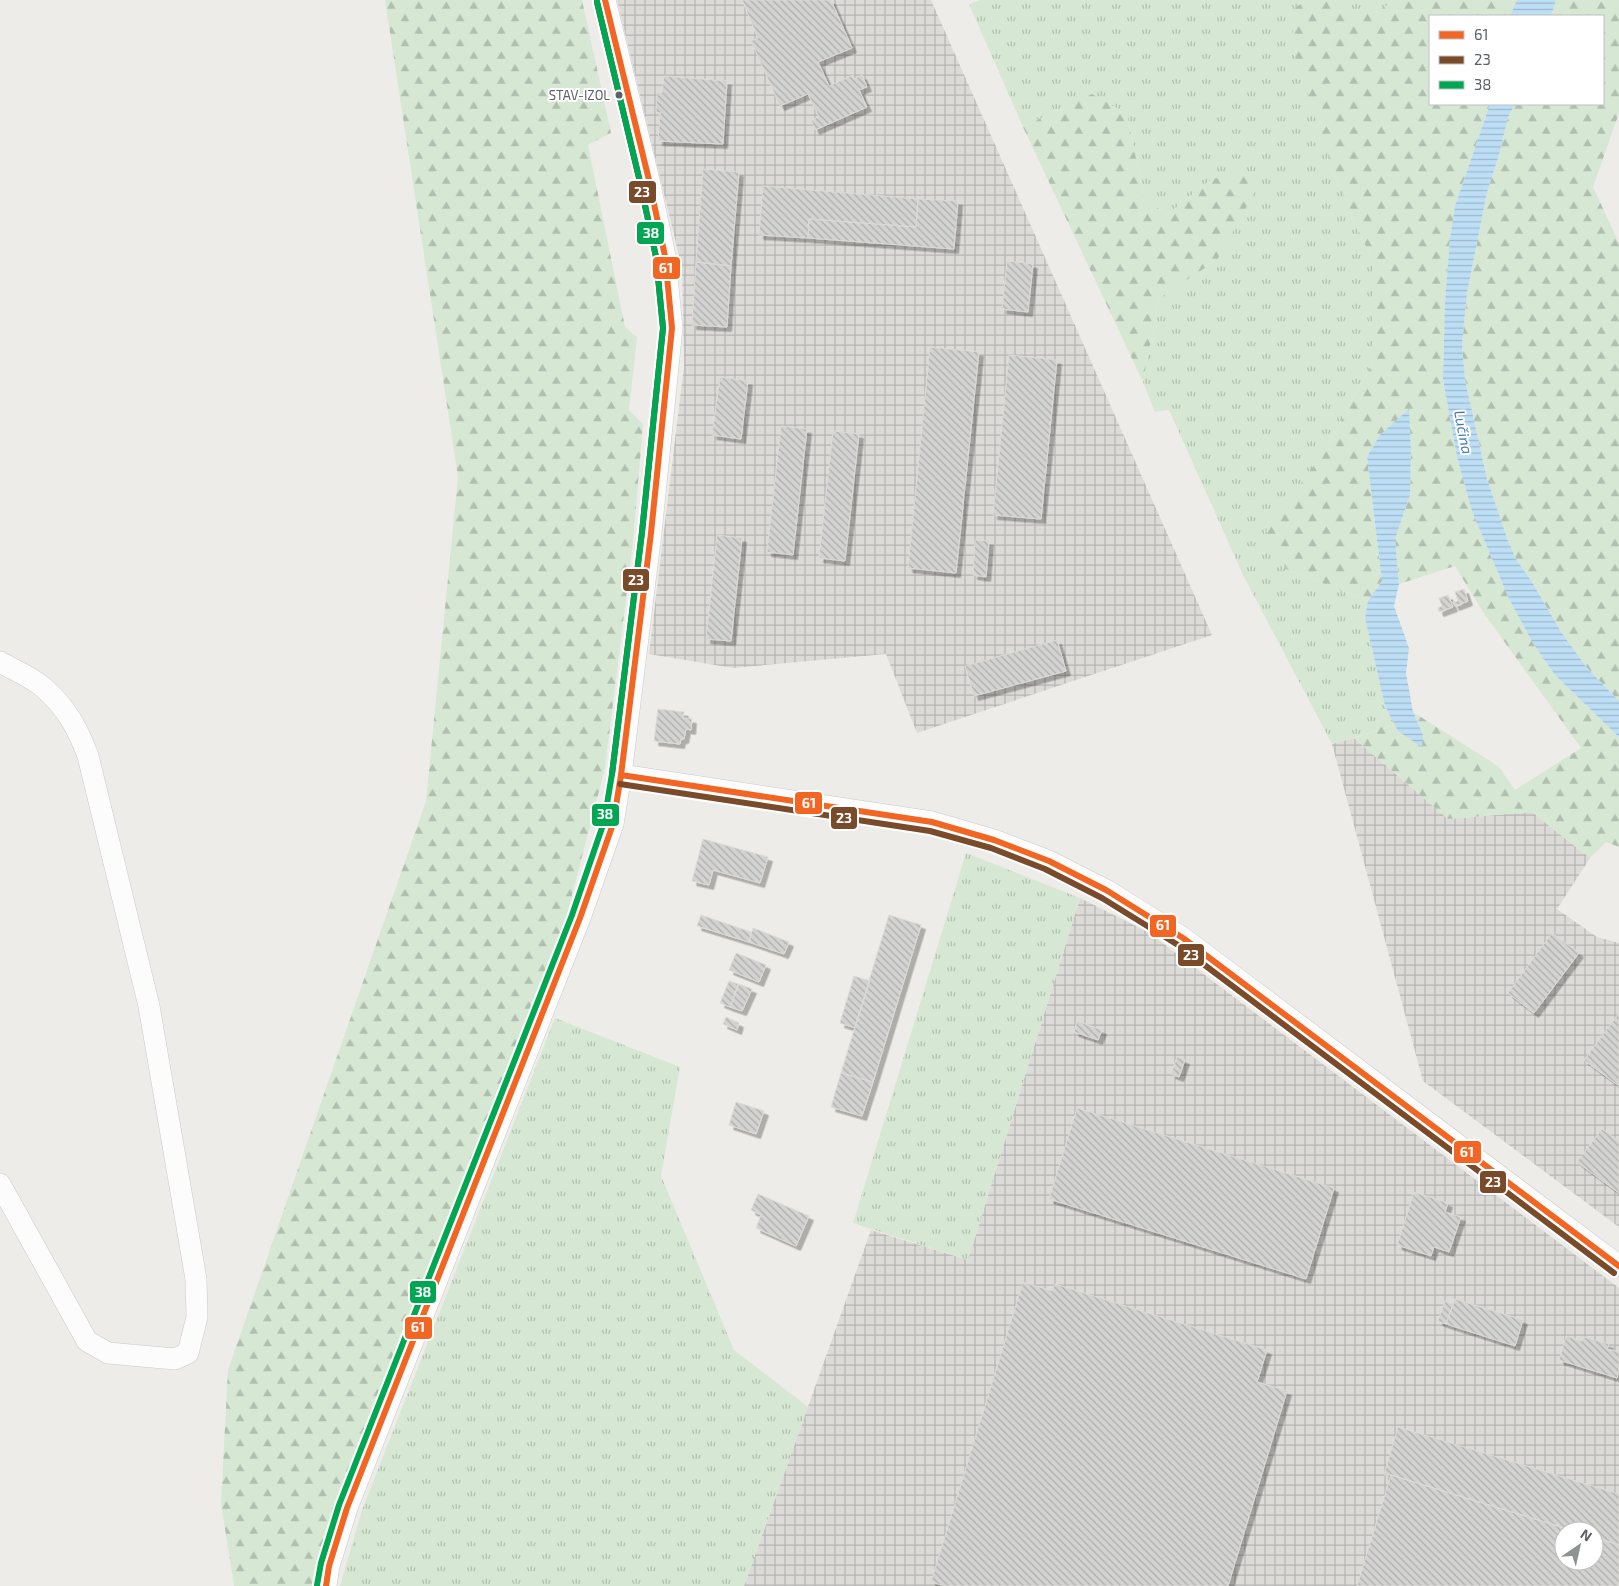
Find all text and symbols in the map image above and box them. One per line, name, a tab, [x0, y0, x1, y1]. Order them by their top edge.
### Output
legend	[1429, 15, 1604, 105]
text: 61	[1474, 25, 1489, 43]
text: 23	[1474, 50, 1491, 68]
text: 38	[1474, 75, 1491, 93]
place label: STAV-IZOL	[549, 87, 610, 103]
marker: STAV-IZOL	[614, 90, 624, 100]
line badge: 23	[628, 180, 657, 204]
text: 23	[634, 183, 650, 200]
line badge: 38	[636, 221, 665, 245]
text: 38	[643, 224, 659, 241]
line badge: 61	[652, 256, 681, 280]
text: 61	[659, 259, 673, 276]
water label: Lučina	[1451, 409, 1477, 455]
line badge: 23	[622, 568, 650, 592]
text: 23	[628, 571, 644, 588]
line badge: 61	[794, 791, 823, 815]
text: 61	[802, 794, 816, 811]
line badge: 38	[591, 803, 620, 827]
text: 38	[597, 805, 613, 822]
line badge: 23	[830, 806, 858, 830]
text: 23	[836, 809, 852, 826]
line badge: 61	[1149, 914, 1177, 938]
text: 61	[1156, 916, 1170, 933]
line badge: 23	[1177, 943, 1205, 967]
text: 23	[1183, 946, 1199, 963]
line badge: 61	[1453, 1140, 1482, 1164]
text: 61	[1460, 1143, 1474, 1160]
line badge: 23	[1479, 1170, 1507, 1194]
text: 23	[1485, 1173, 1501, 1190]
line badge: 38	[409, 1280, 437, 1304]
text: 38	[415, 1283, 431, 1300]
line badge: 61	[404, 1316, 433, 1340]
text: 61	[411, 1318, 425, 1335]
north arrow	[1554, 1521, 1604, 1571]
text: N	[1578, 1525, 1595, 1545]

